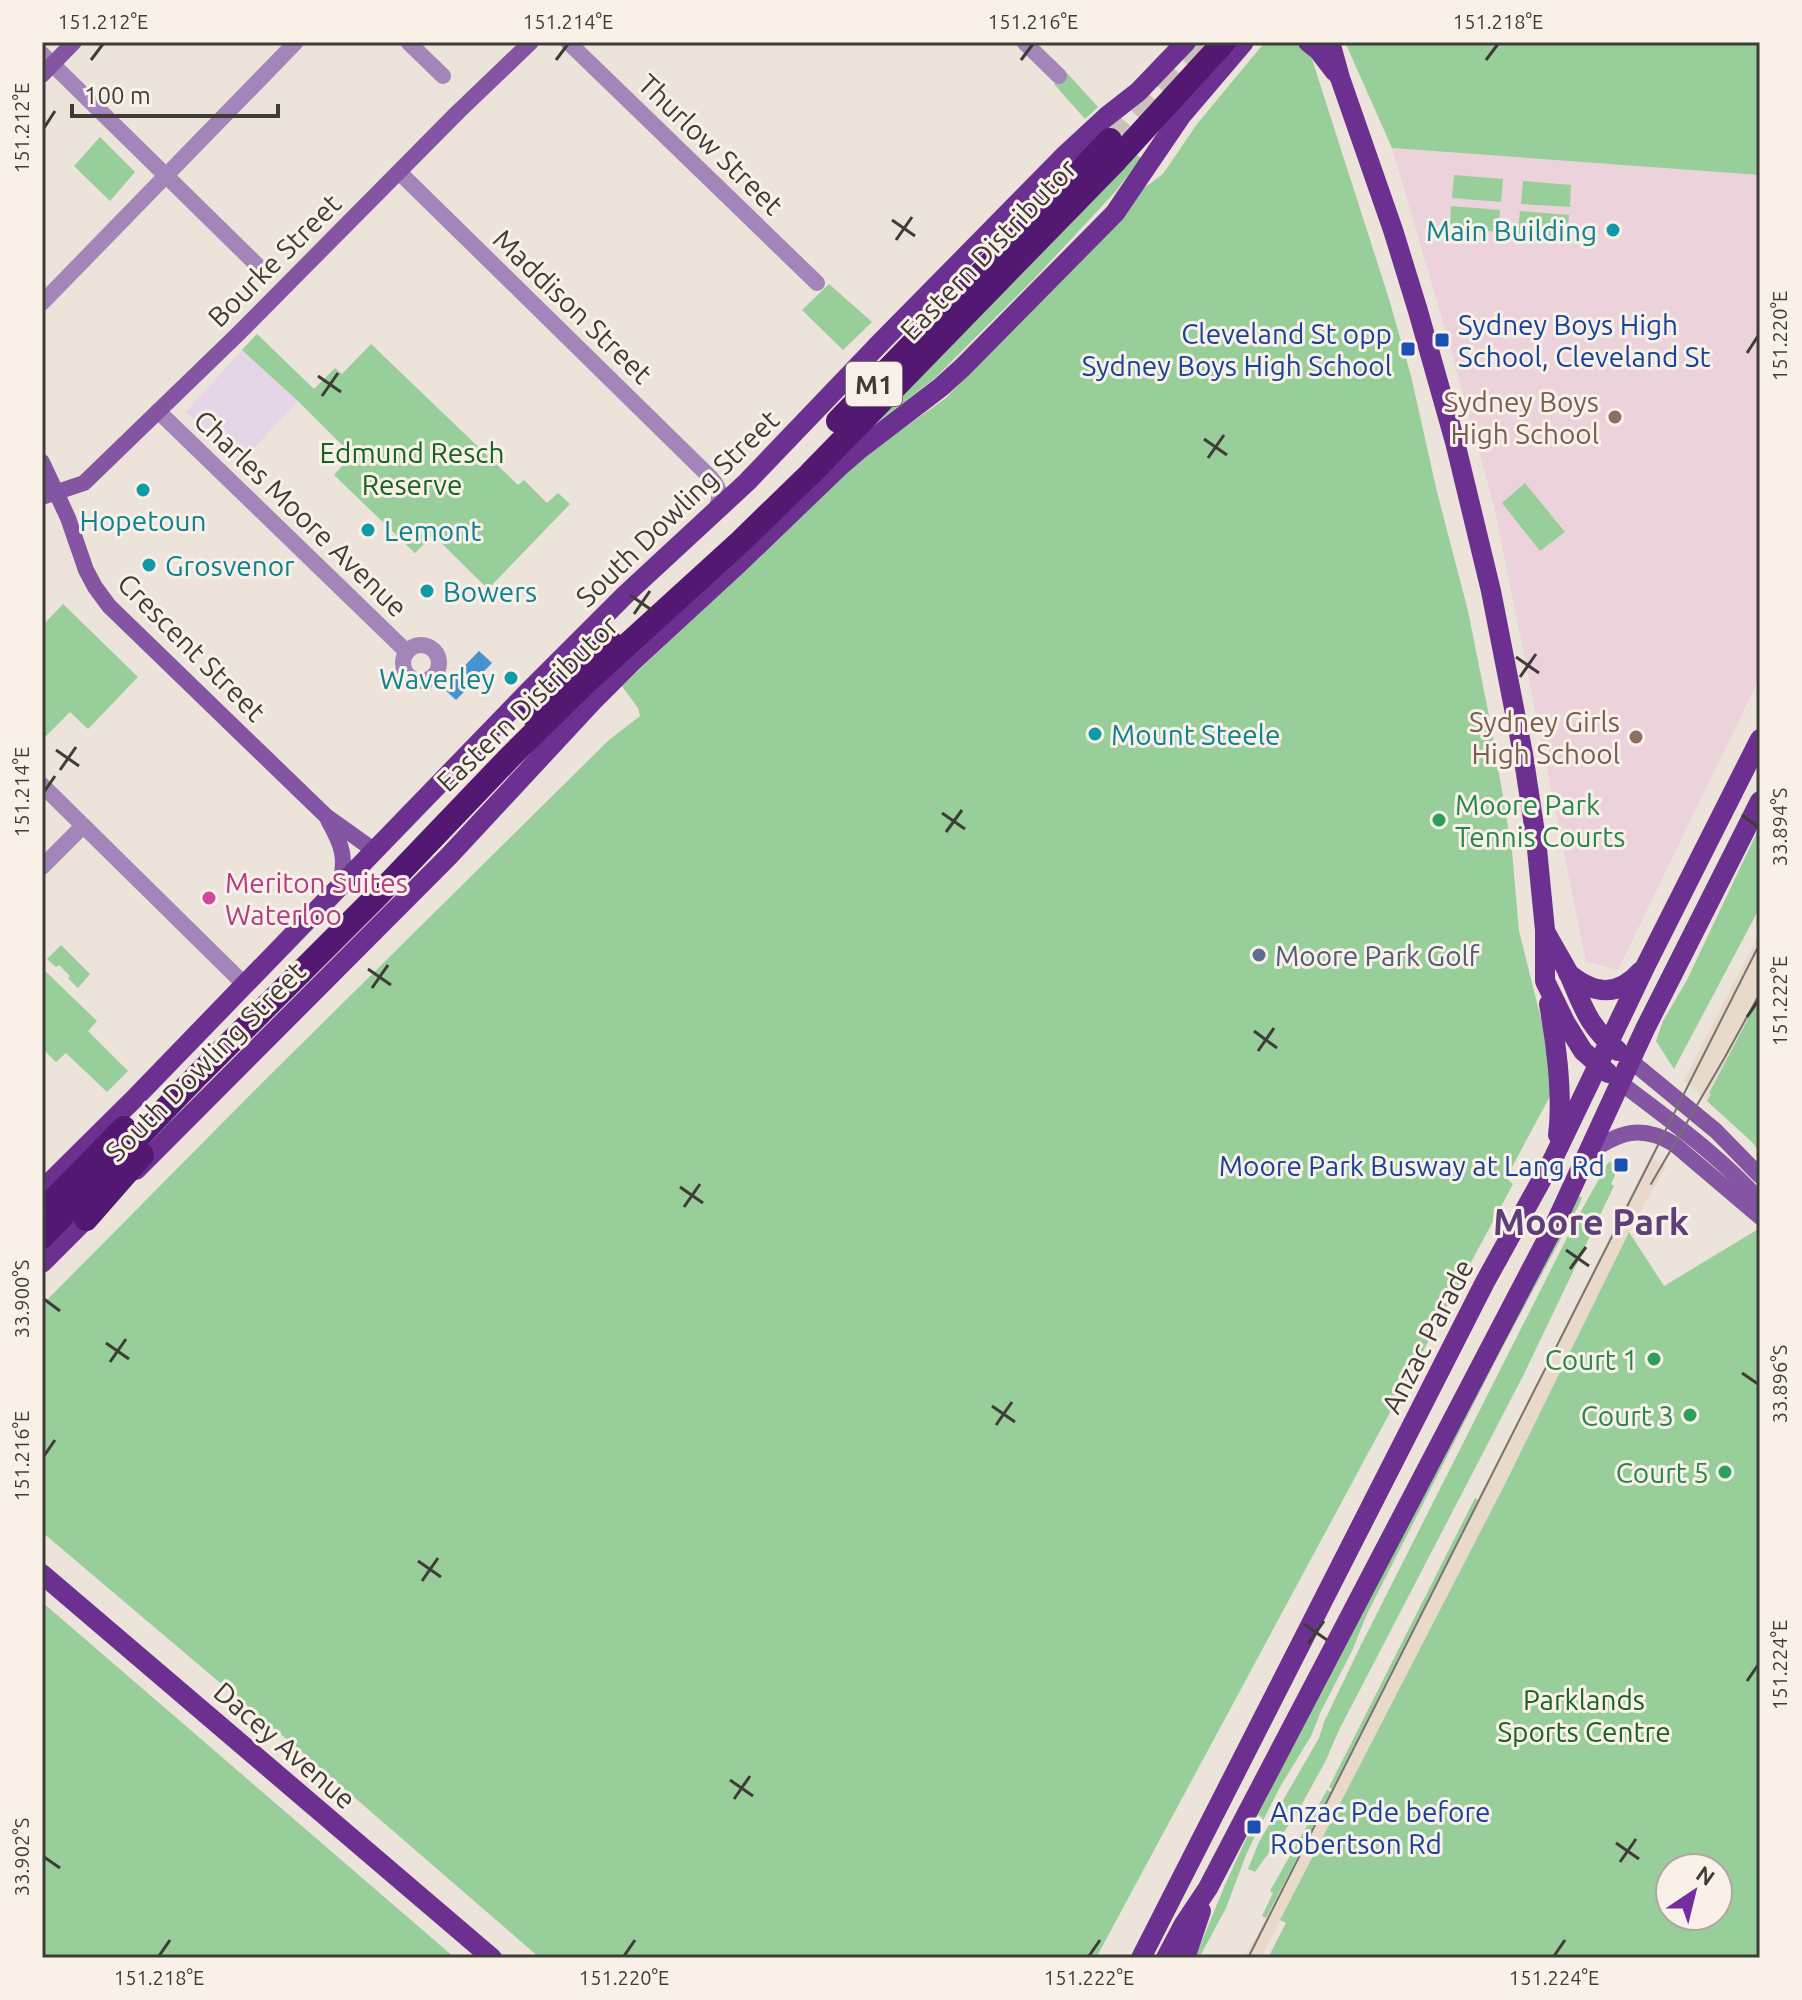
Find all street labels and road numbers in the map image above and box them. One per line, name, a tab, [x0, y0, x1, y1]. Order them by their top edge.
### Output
street label: Thurlow Street	[633, 67, 789, 221]
street label: Eastern Distributor	[894, 152, 1082, 346]
street label: Bourke Street	[201, 187, 347, 333]
street label: Maddison Street	[488, 223, 658, 389]
road number: M1	[846, 362, 902, 406]
street label: Charles Moore Avenue	[188, 403, 414, 623]
street label: South Dowling Street	[569, 403, 785, 613]
street label: Crescent Street	[112, 567, 272, 727]
street label: Eastern Distributor	[430, 609, 624, 797]
street label: South Dowling Street	[99, 955, 311, 1167]
street label: Anzac Parade	[1375, 1254, 1479, 1418]
street label: Dacey Avenue	[208, 1675, 362, 1815]

